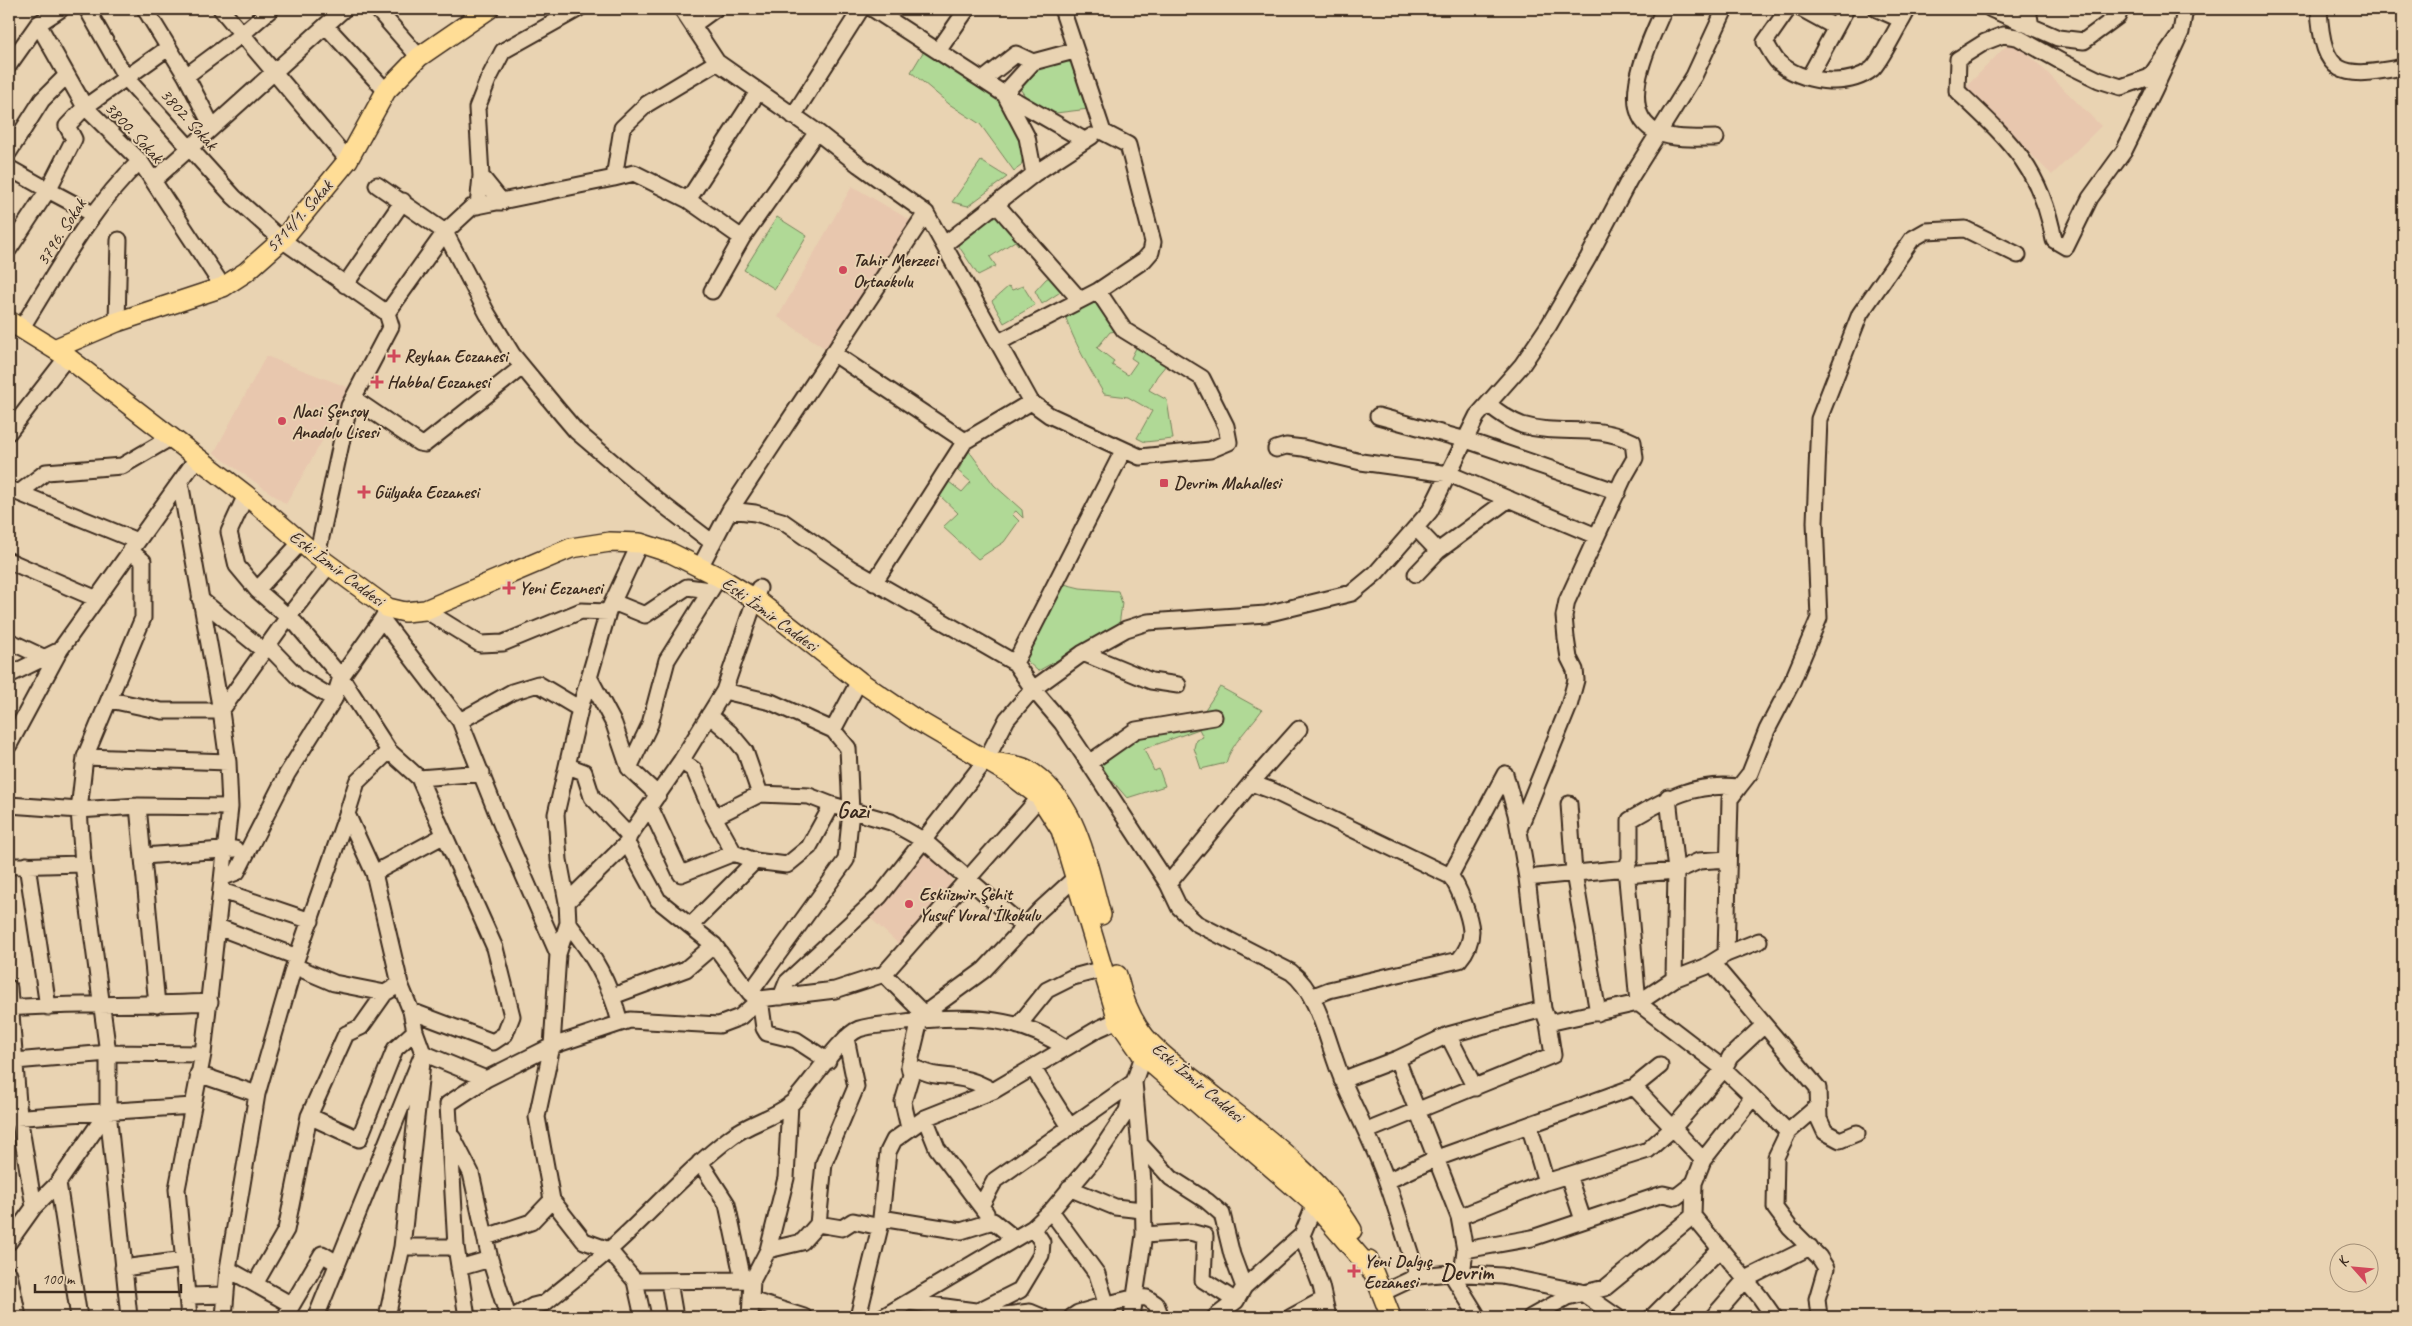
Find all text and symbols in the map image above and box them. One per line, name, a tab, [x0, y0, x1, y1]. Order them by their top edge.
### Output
street label: 3802. Sokak	[156, 84, 223, 156]
street label: 3800. Sokak	[100, 97, 169, 168]
street label: 5714/1. Sokak	[261, 174, 338, 257]
street label: 3796. Sokak	[31, 193, 92, 270]
place label: Tahir Merzeci Ortaokulu	[853, 249, 940, 292]
marker: Tahir Merzeci Ortaokulu	[837, 264, 849, 276]
place label: Reyhan Eczanesi	[404, 345, 510, 367]
marker: Reyhan Eczanesi	[388, 350, 400, 362]
place label: Habbal Eczanesi	[387, 371, 492, 393]
marker: Habbal Eczanesi	[371, 376, 383, 388]
place label: Naci Şensoy Anadolu Lisesi	[292, 400, 381, 443]
marker: Naci Şensoy Anadolu Lisesi	[276, 415, 288, 427]
place label: Devrim Mahallesi	[1174, 472, 1283, 494]
marker: Devrim Mahallesi	[1158, 477, 1170, 489]
place label: Gülyaka Eczanesi	[374, 481, 481, 503]
marker: Gülyaka Eczanesi	[358, 486, 370, 498]
street label: Eski İzmir Caddesi	[285, 525, 391, 612]
street label: Eski İzmir Caddesi	[718, 572, 824, 658]
place label: Yeni Eczanesi	[519, 577, 605, 599]
marker: Yeni Eczanesi	[503, 582, 515, 594]
district label: Gazi	[837, 797, 872, 825]
place label: Eskiizmir Şehit Yusuf Vural İlkokulu	[919, 883, 1041, 926]
marker: Eskiizmir Şehit Yusuf Vural İlkokulu	[903, 898, 915, 910]
street label: Eski İzmir Caddesi	[1148, 1037, 1250, 1129]
north arrow	[2330, 1244, 2380, 1294]
place label: Yeni Dalgıç Eczanesi	[1364, 1250, 1433, 1293]
text: K	[2334, 1253, 2353, 1269]
district label: Devrim	[1441, 1259, 1495, 1287]
scale bar	[35, 1261, 181, 1293]
marker: Yeni Dalgıç Eczanesi	[1348, 1265, 1360, 1277]
text: 100 m	[42, 1270, 76, 1289]

